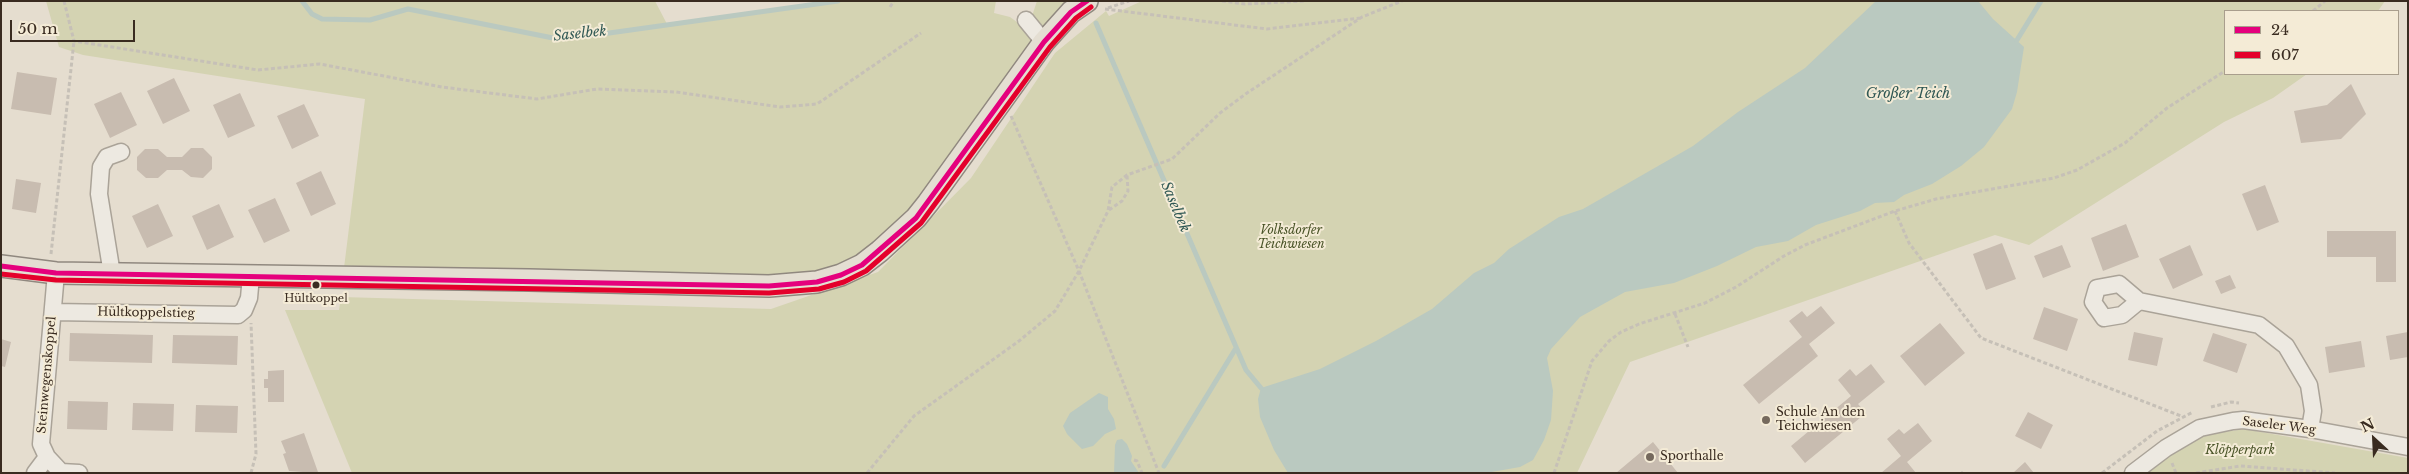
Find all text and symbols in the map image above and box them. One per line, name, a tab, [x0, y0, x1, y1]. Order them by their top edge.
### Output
scale bar	[12, 10, 138, 42]
legend	[2224, 10, 2399, 75]
text: 50 m	[18, 19, 58, 38]
text: 24	[2271, 20, 2289, 39]
water label: Saselbek	[553, 23, 607, 45]
text: 607	[2271, 45, 2299, 64]
water label: Großer Teich	[1866, 86, 1950, 102]
water label: Saselbek	[1157, 179, 1193, 235]
park label: Volksdorfer Teichwiesen	[1257, 224, 1325, 252]
marker: Hültkoppel	[311, 280, 321, 290]
place label: Hültkoppel	[284, 292, 348, 306]
street label: Hültkoppelstieg	[97, 305, 195, 321]
street label: Steinwegenskoppel	[35, 316, 59, 434]
place label: Schule An den Teichwiesen	[1776, 406, 1865, 434]
marker: Schule An den Teichwiesen	[1760, 414, 1772, 426]
street label: Saseler Weg	[2241, 414, 2317, 438]
north arrow	[2349, 414, 2399, 464]
text: N	[2358, 414, 2377, 436]
park label: Klöpperpark	[2205, 444, 2275, 458]
place label: Sporthalle	[1660, 450, 1724, 464]
marker: Sporthalle	[1644, 451, 1656, 463]

